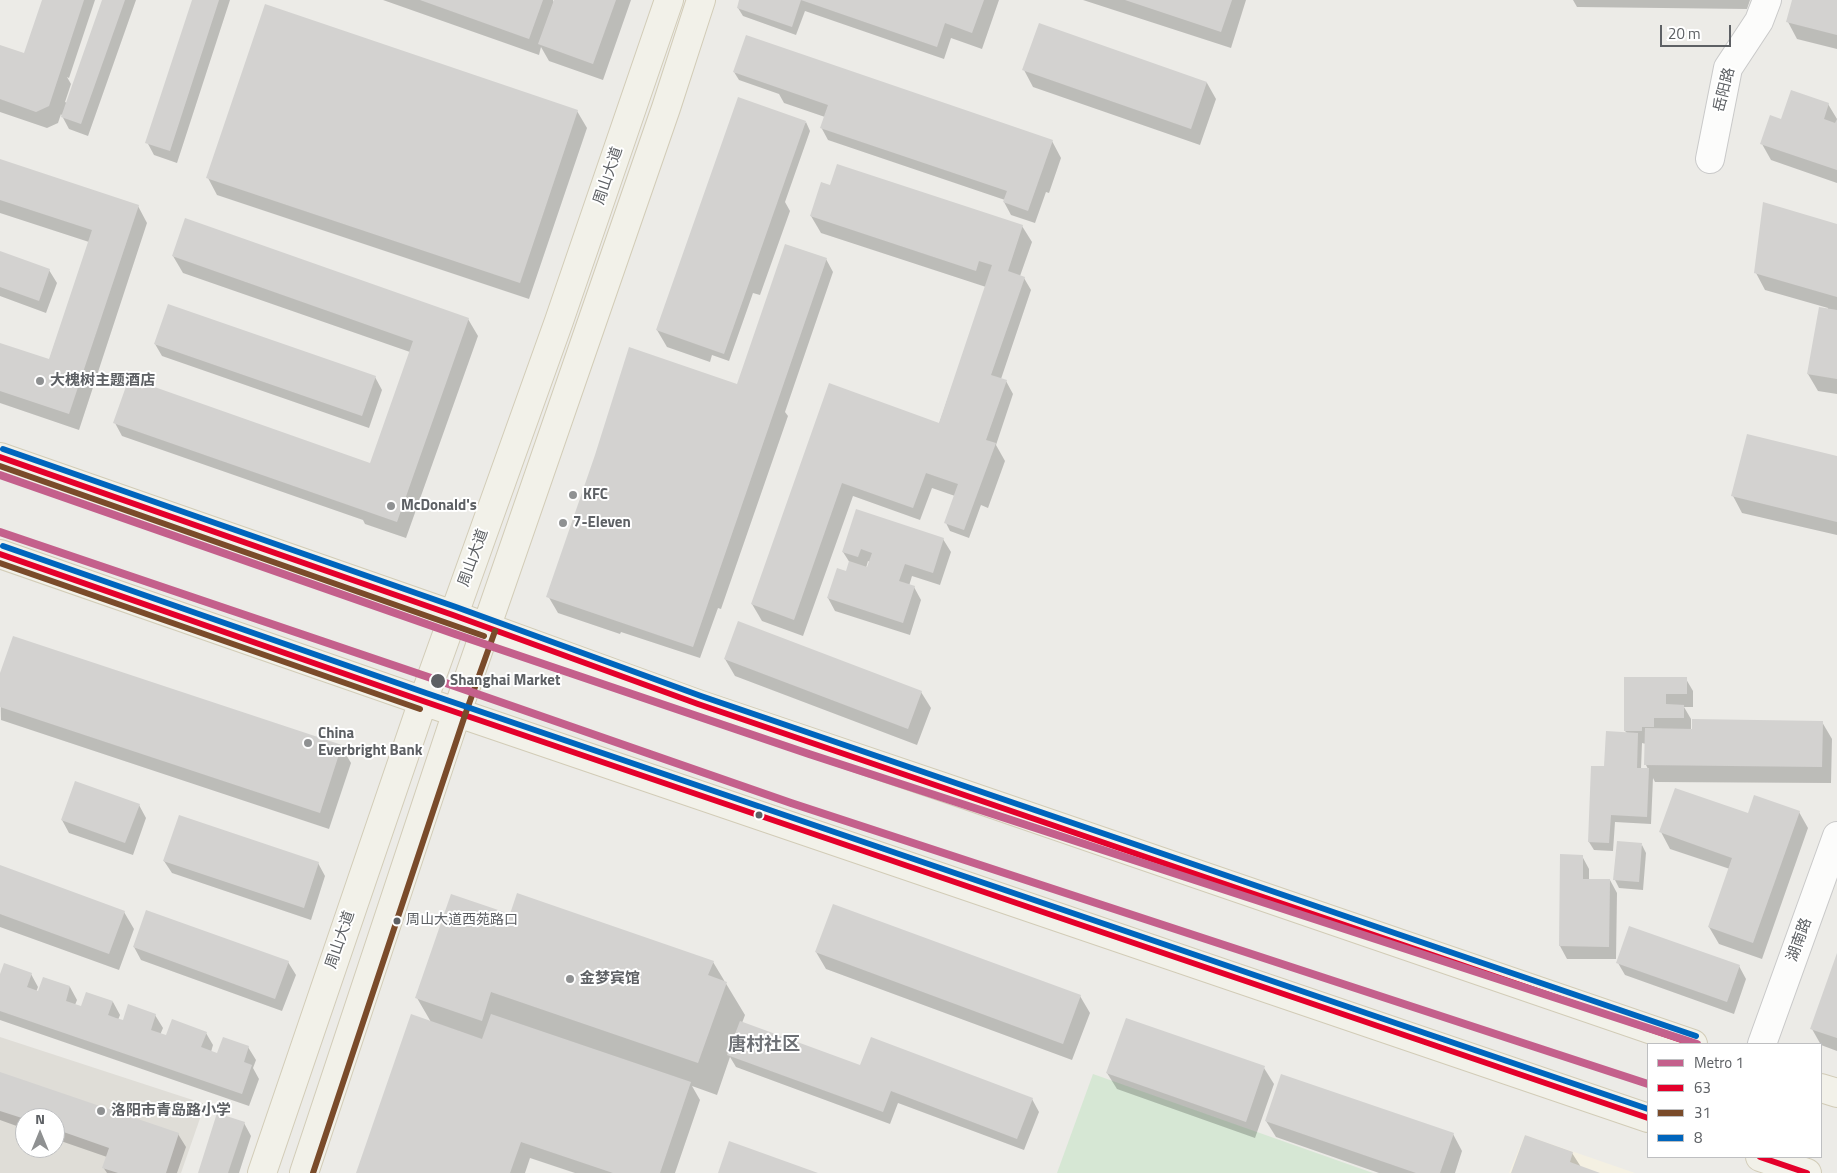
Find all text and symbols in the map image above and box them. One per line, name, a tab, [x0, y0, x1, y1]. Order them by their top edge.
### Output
scale bar	[1662, 15, 1733, 47]
text: 20 m	[1668, 22, 1701, 45]
street label: 岳阳路	[1711, 66, 1739, 114]
street label: 周山大道	[591, 145, 627, 207]
place label: 大槐树主题酒店	[50, 372, 155, 390]
marker: 大槐树主题酒店	[34, 375, 46, 387]
place label: KFC	[583, 486, 608, 504]
marker: KFC	[567, 489, 579, 501]
place label: McDonald's	[401, 497, 477, 515]
marker: McDonald's	[385, 500, 397, 512]
place label: 7-Eleven	[573, 514, 631, 532]
marker: 7-Eleven	[557, 517, 569, 529]
street label: 周山大道	[455, 527, 493, 589]
marker: Shanghai Market	[429, 672, 447, 690]
place label: Shanghai Market	[450, 672, 560, 690]
place label: China Everbright Bank	[318, 725, 422, 760]
marker: China Everbright Bank	[302, 737, 314, 749]
unlabelled marker	[754, 810, 764, 820]
street label: 周山大道	[323, 909, 359, 971]
place label: 周山大道西苑路口	[406, 913, 518, 929]
marker: 周山大道西苑路口	[392, 916, 402, 926]
street label: 湖南路	[1784, 916, 1816, 964]
place label: 金梦宾馆	[580, 970, 640, 988]
marker: 金梦宾馆	[564, 973, 576, 985]
district label: 唐村社区	[728, 1035, 800, 1057]
legend	[1647, 1043, 1822, 1158]
text: Metro 1	[1694, 1051, 1744, 1074]
text: 63	[1694, 1076, 1711, 1099]
text: 31	[1694, 1101, 1711, 1124]
place label: 洛阳市青岛路小学	[111, 1102, 231, 1120]
marker: 洛阳市青岛路小学	[95, 1105, 107, 1117]
north arrow	[15, 1108, 65, 1158]
text: N	[35, 1108, 45, 1129]
text: 8	[1694, 1126, 1702, 1149]

